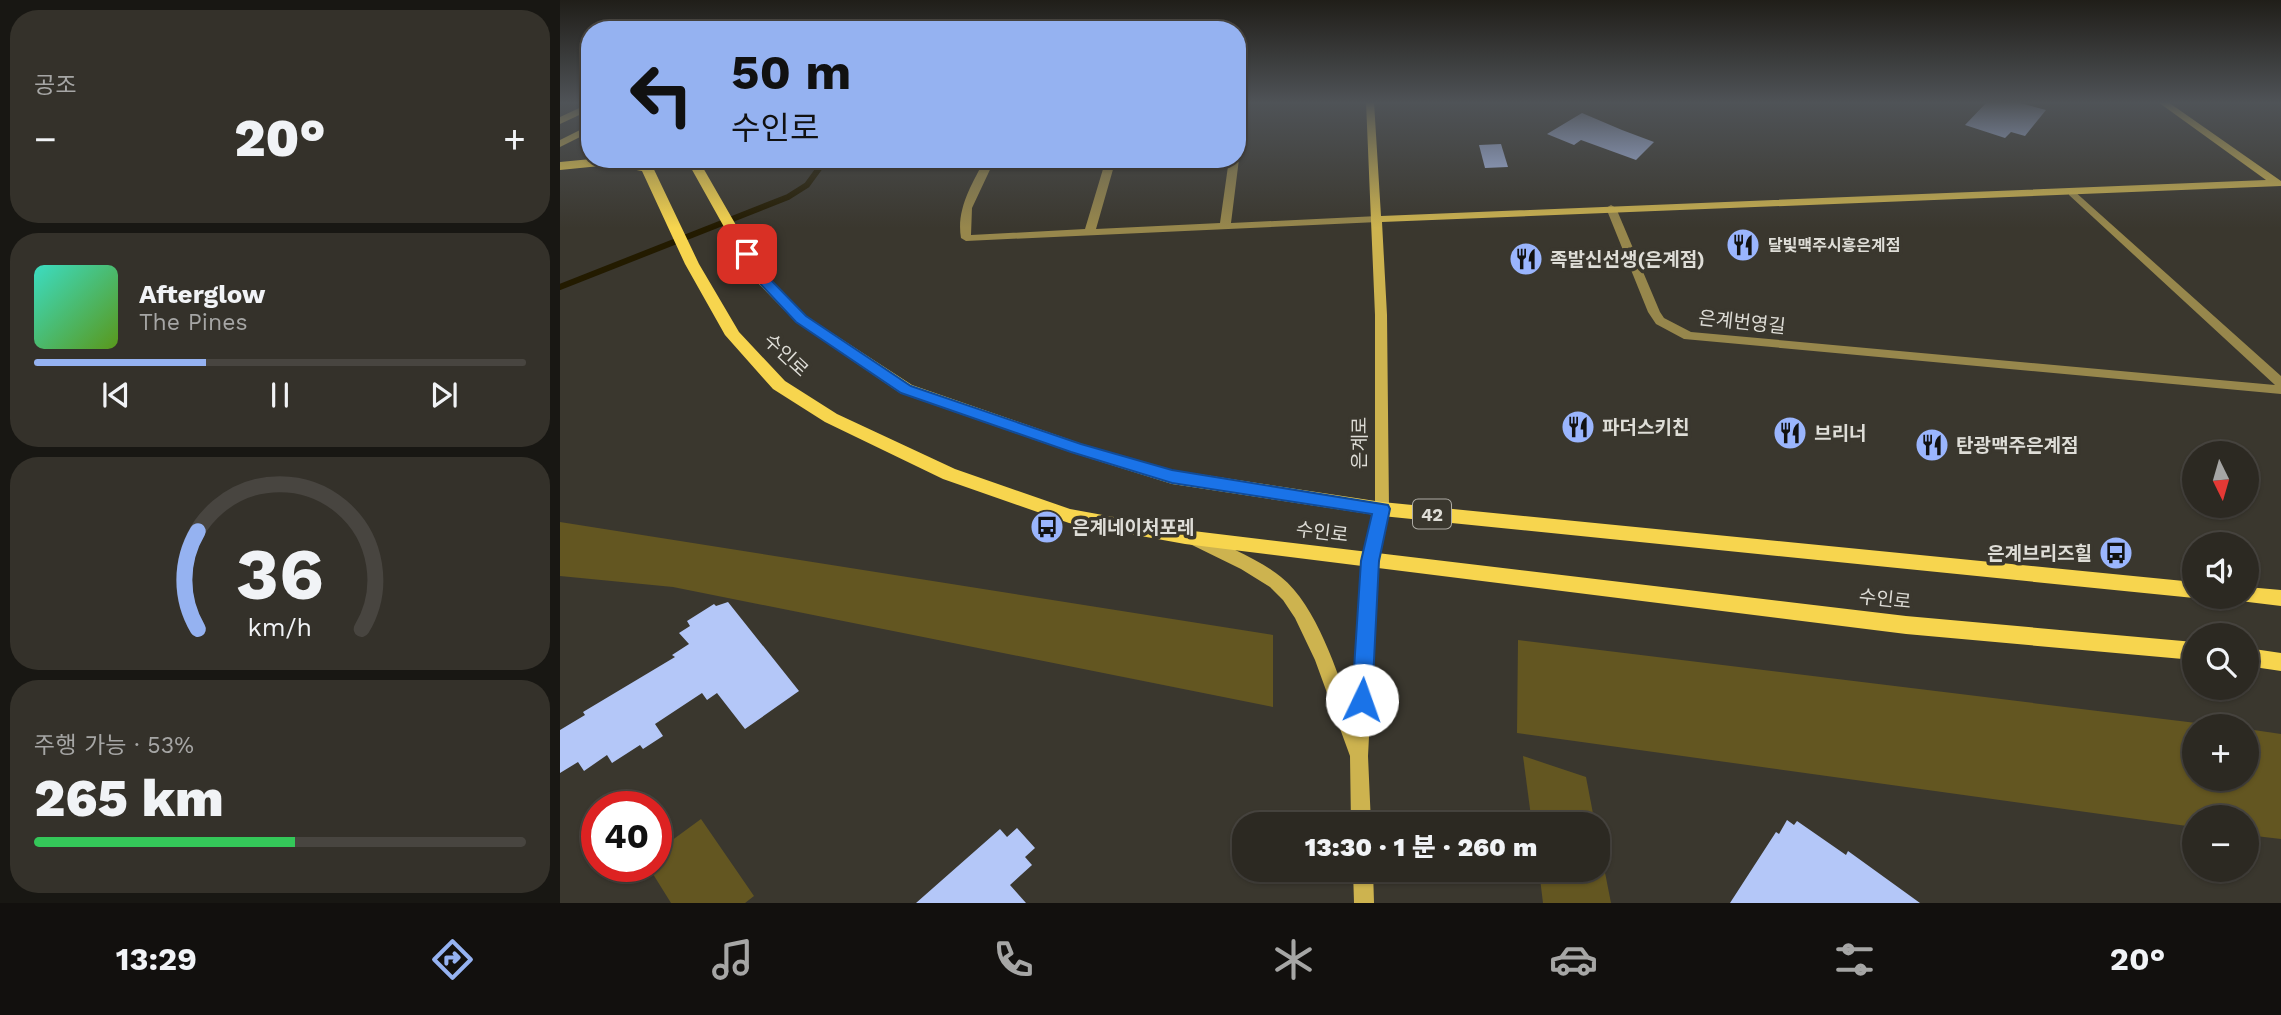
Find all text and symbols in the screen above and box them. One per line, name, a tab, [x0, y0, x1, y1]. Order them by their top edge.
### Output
text: 50 m	[731, 43, 851, 101]
icon: left	[616, 49, 707, 140]
text: 공조	[34, 72, 76, 99]
text: 20°	[234, 108, 326, 169]
text: 수인로	[731, 109, 819, 147]
text: −	[34, 117, 57, 161]
text: +	[503, 117, 526, 161]
pin	[717, 224, 777, 284]
restaurant icon: 달빛맥주시흥은계점	[1724, 226, 1762, 264]
icon: arrive	[728, 235, 766, 273]
place label: 달빛맥주시흥은계점	[1768, 236, 1900, 255]
restaurant icon: 족발신선생(은계점)	[1507, 240, 1545, 278]
place label: 족발신선생(은계점)	[1550, 248, 1705, 271]
text: Afterglow	[139, 279, 265, 309]
street label: 은계번영길	[1697, 306, 1787, 338]
text: The Pines	[139, 309, 248, 336]
street label: 수인로	[759, 329, 813, 381]
icon: previous	[97, 376, 135, 414]
icon: pause	[261, 376, 299, 414]
icon: next	[425, 376, 463, 414]
restaurant icon: 파더스키친	[1559, 408, 1597, 446]
restaurant icon: 브리너	[1771, 414, 1809, 452]
place label: 파더스키친	[1602, 416, 1689, 439]
street label: 은계로	[1348, 417, 1371, 469]
place label: 브리너	[1814, 422, 1866, 445]
restaurant icon: 탄광맥주은계점	[1913, 426, 1951, 464]
place label: 탄광맥주은계점	[1956, 434, 2078, 457]
north arrow	[2182, 441, 2259, 518]
map controls	[2182, 441, 2259, 882]
road number: 42	[1413, 500, 1451, 528]
bus stop icon: 은계네이처포레	[1028, 508, 1066, 546]
place label: 은계네이처포레	[1072, 516, 1194, 539]
street label: 수인로	[1295, 517, 1349, 547]
text: 36	[236, 532, 324, 618]
button: sound	[2182, 532, 2259, 609]
bus stop icon: 은계브리즈힐	[2097, 534, 2135, 572]
place label: 은계브리즈힐	[1987, 542, 2092, 565]
street label: 수인로	[1858, 585, 1912, 613]
text: km/h	[248, 613, 312, 642]
button: search	[2182, 623, 2259, 700]
position arrow	[1325, 663, 1399, 737]
button: +	[2182, 714, 2259, 791]
text: 주행 가능 · 53%	[34, 732, 194, 759]
text: 265 km	[34, 768, 224, 829]
speed limit sign: 40	[581, 791, 672, 882]
button: −	[2182, 805, 2259, 882]
text: 13:30 · 1 분 · 260 m	[1305, 832, 1537, 862]
icon: directions	[428, 935, 477, 984]
icon: music	[708, 935, 757, 984]
icon: phone	[989, 935, 1038, 984]
icon: climate	[1269, 935, 1318, 984]
icon: car	[1549, 935, 1598, 984]
icon: filters	[1830, 935, 1879, 984]
text: 13:29	[116, 940, 197, 978]
text: 20°	[2110, 940, 2165, 978]

